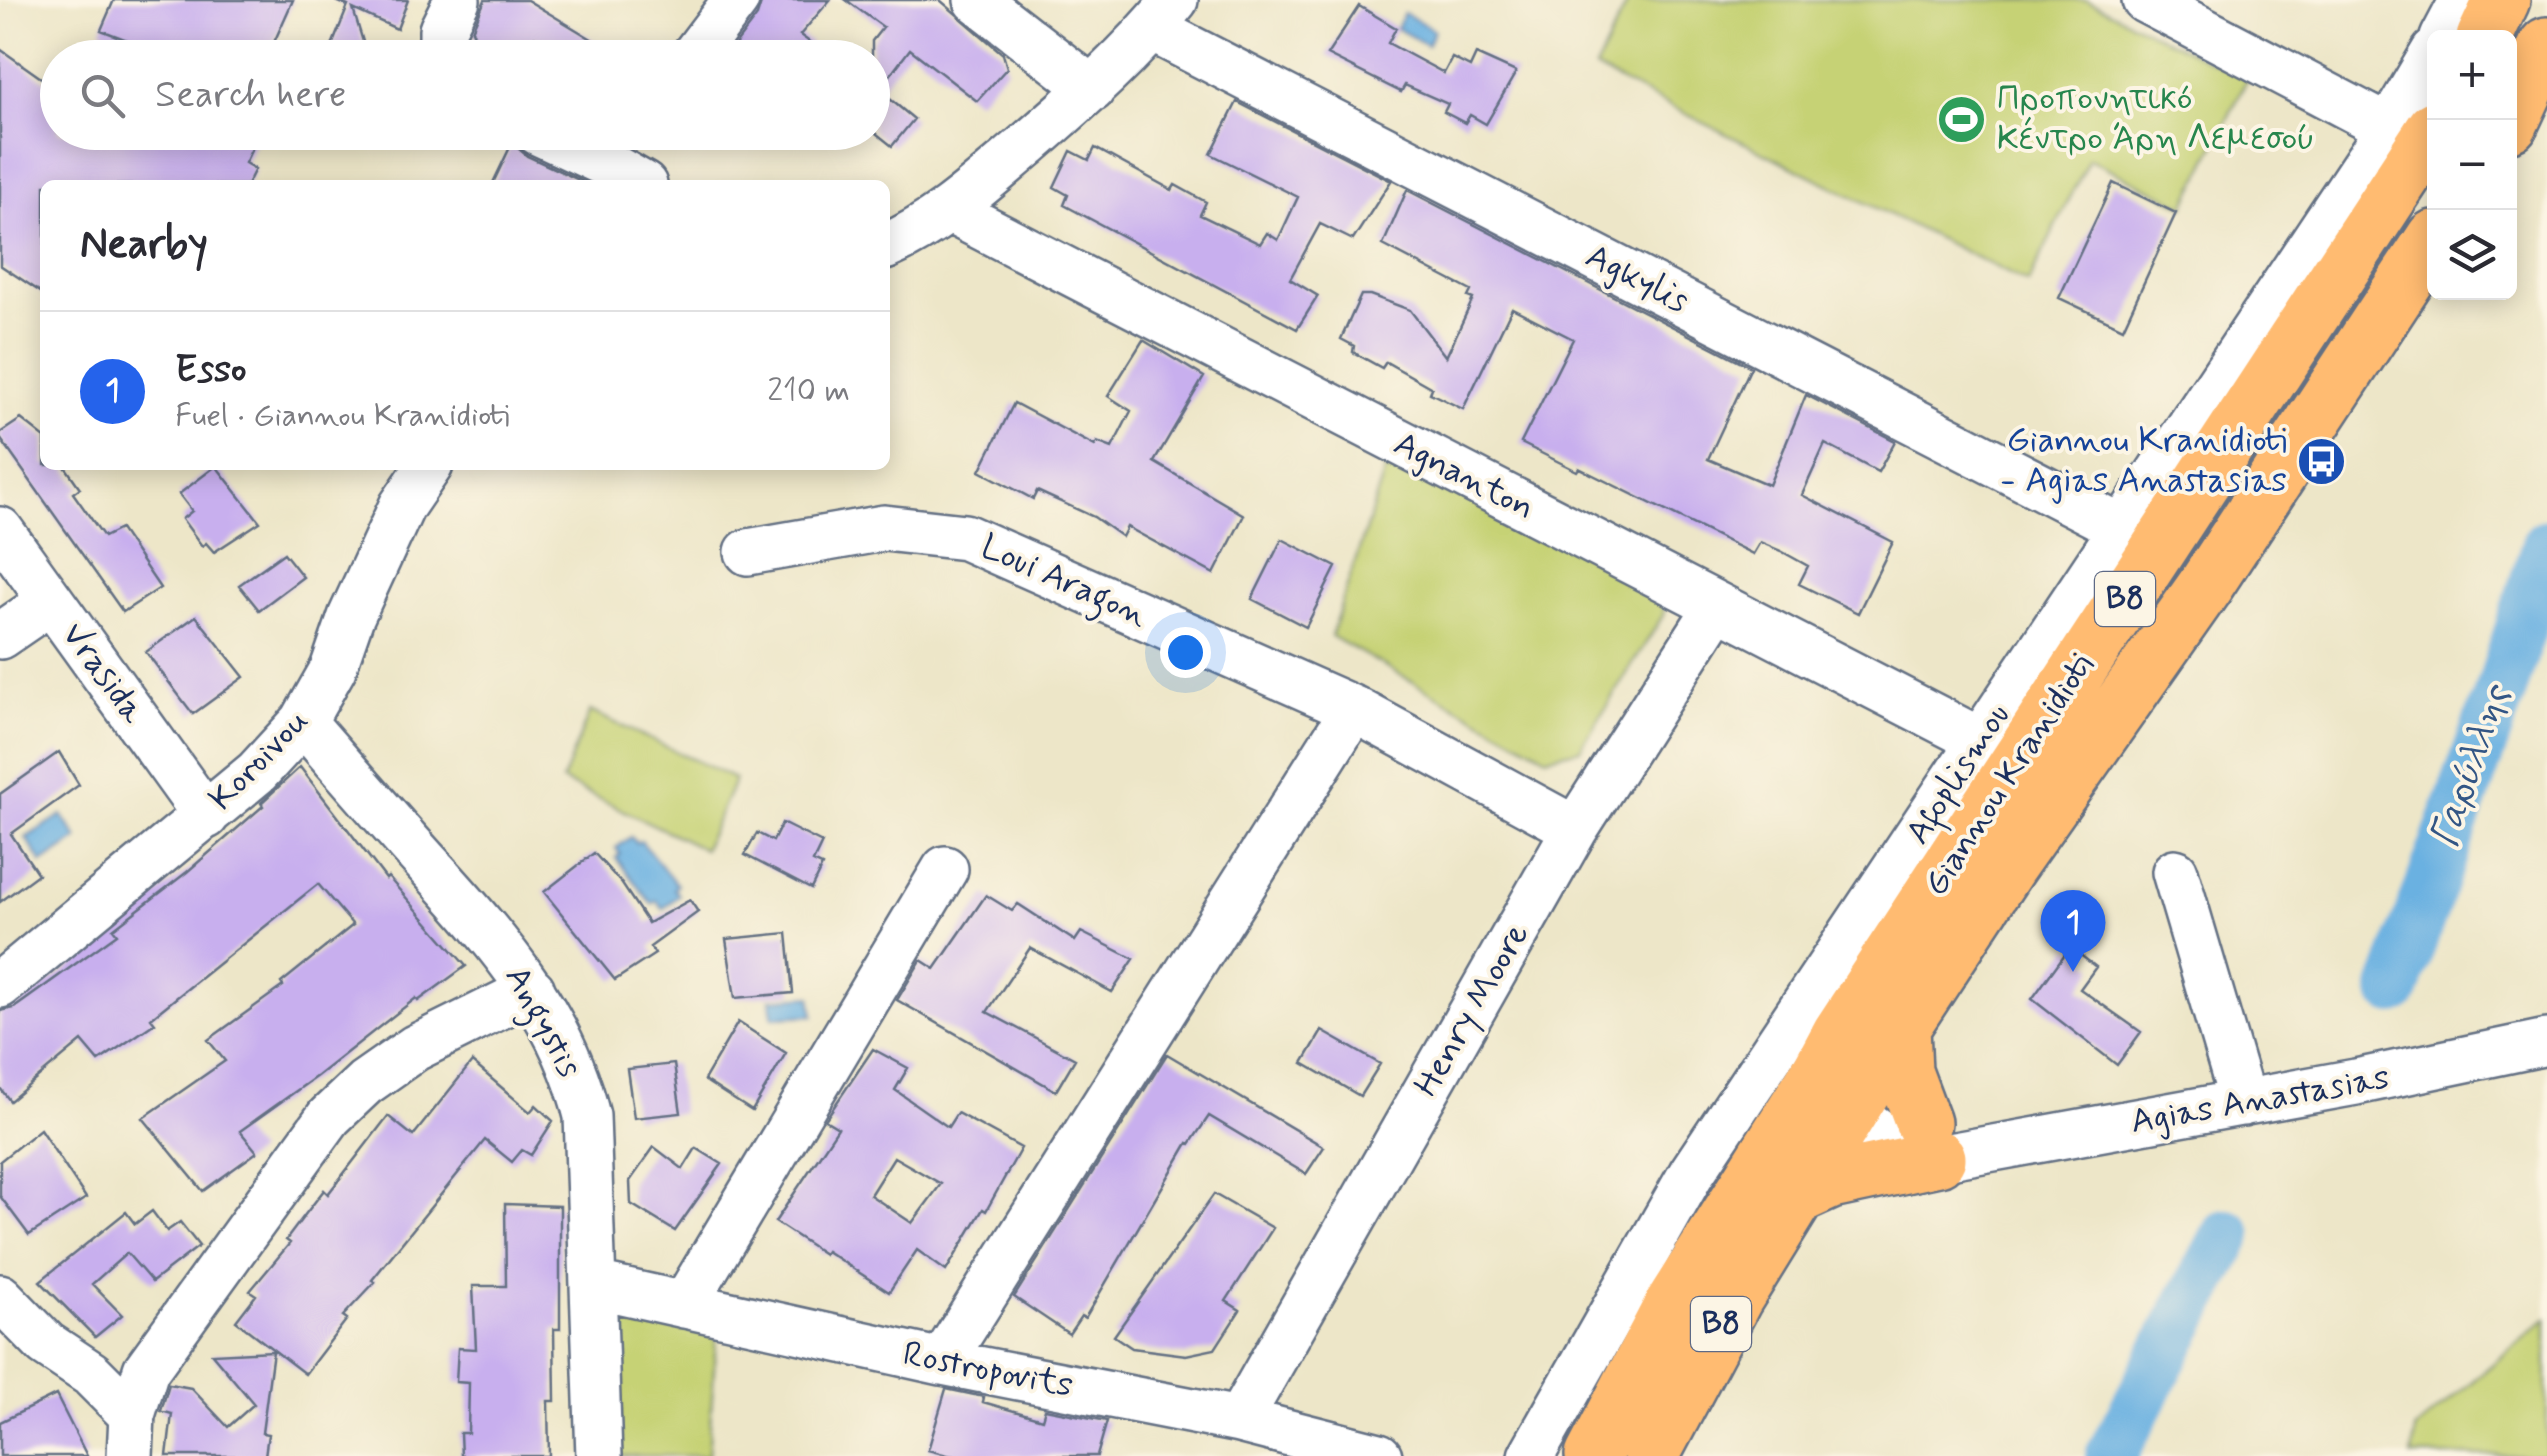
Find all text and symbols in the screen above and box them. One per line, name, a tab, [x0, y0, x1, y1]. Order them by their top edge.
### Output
map controls	[2427, 30, 2517, 300]
button: +	[2427, 30, 2517, 120]
search box	[40, 40, 890, 150]
icon: search	[75, 68, 130, 123]
text: Search here	[155, 71, 346, 120]
place label: Προπονητικό Κέντρο Άρη Λεμεσού	[1997, 76, 2315, 162]
sports icon: Προπονητικό Κέντρο Άρη Λεμεσού	[1936, 93, 1988, 145]
button: −	[2427, 120, 2517, 210]
button: layers	[2427, 210, 2517, 300]
text: Nearby	[80, 218, 208, 273]
street label: Agkylis	[1578, 234, 1696, 324]
text: Esso	[175, 346, 246, 395]
text: 1	[105, 370, 120, 412]
text: 210 m	[767, 370, 850, 412]
text: Fuel · Giannou Kranidioti	[175, 395, 510, 437]
place label: Giannou Kranidioti - Agias Anastasias	[2000, 418, 2287, 504]
street label: Agnanton	[1386, 421, 1542, 531]
bus stop icon: Giannou Kranidioti - Agias Anastasias	[2296, 435, 2348, 487]
street label: Loui Aragon	[972, 524, 1155, 642]
road number: B8	[2095, 572, 2155, 626]
street label: Vrasida	[51, 613, 156, 733]
your location	[1160, 627, 1211, 678]
street label: Giannou Kranidioti	[1913, 645, 2105, 905]
water label: Γαρύλλης	[2420, 677, 2522, 855]
street label: Afoplismou	[1895, 695, 2023, 855]
street label: Koroivou	[199, 699, 319, 821]
pin: 1	[2040, 890, 2106, 972]
street label: Henry Moore	[1404, 915, 1540, 1105]
street label: Angystis	[490, 958, 592, 1088]
street label: Agias Anastasias	[2127, 1055, 2393, 1145]
road number: B8	[1691, 1297, 1751, 1351]
street label: Rostropovits	[899, 1331, 1077, 1409]

